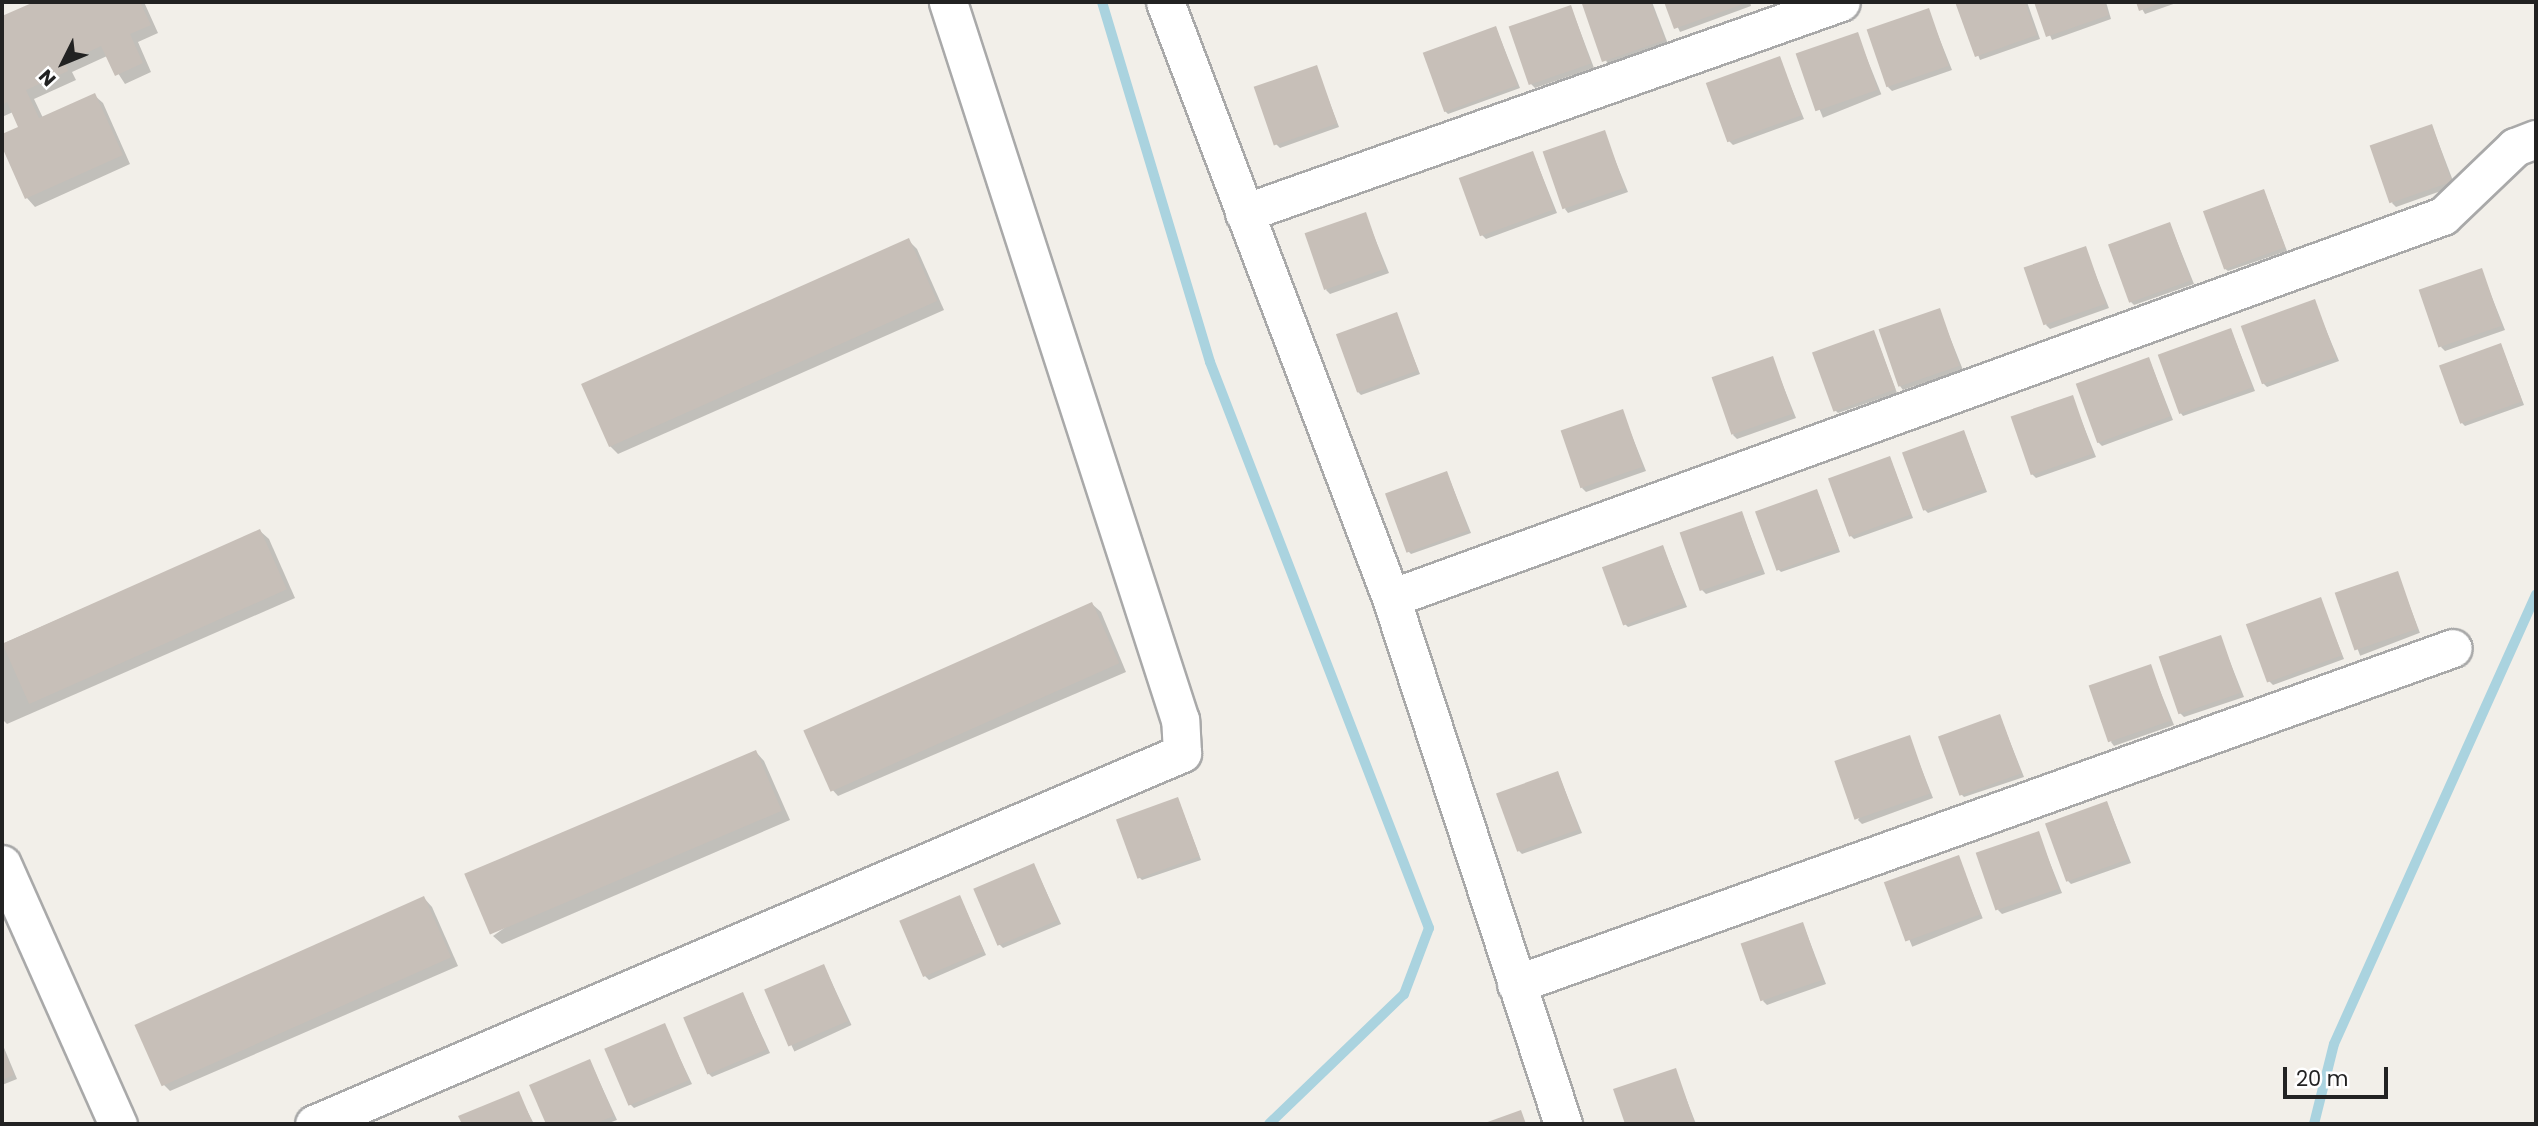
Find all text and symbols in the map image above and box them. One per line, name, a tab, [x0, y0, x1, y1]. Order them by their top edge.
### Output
north arrow	[28, 28, 98, 98]
text: N	[33, 63, 62, 92]
scale bar	[2286, 1052, 2391, 1096]
text: 20 m	[2296, 1064, 2349, 1093]

